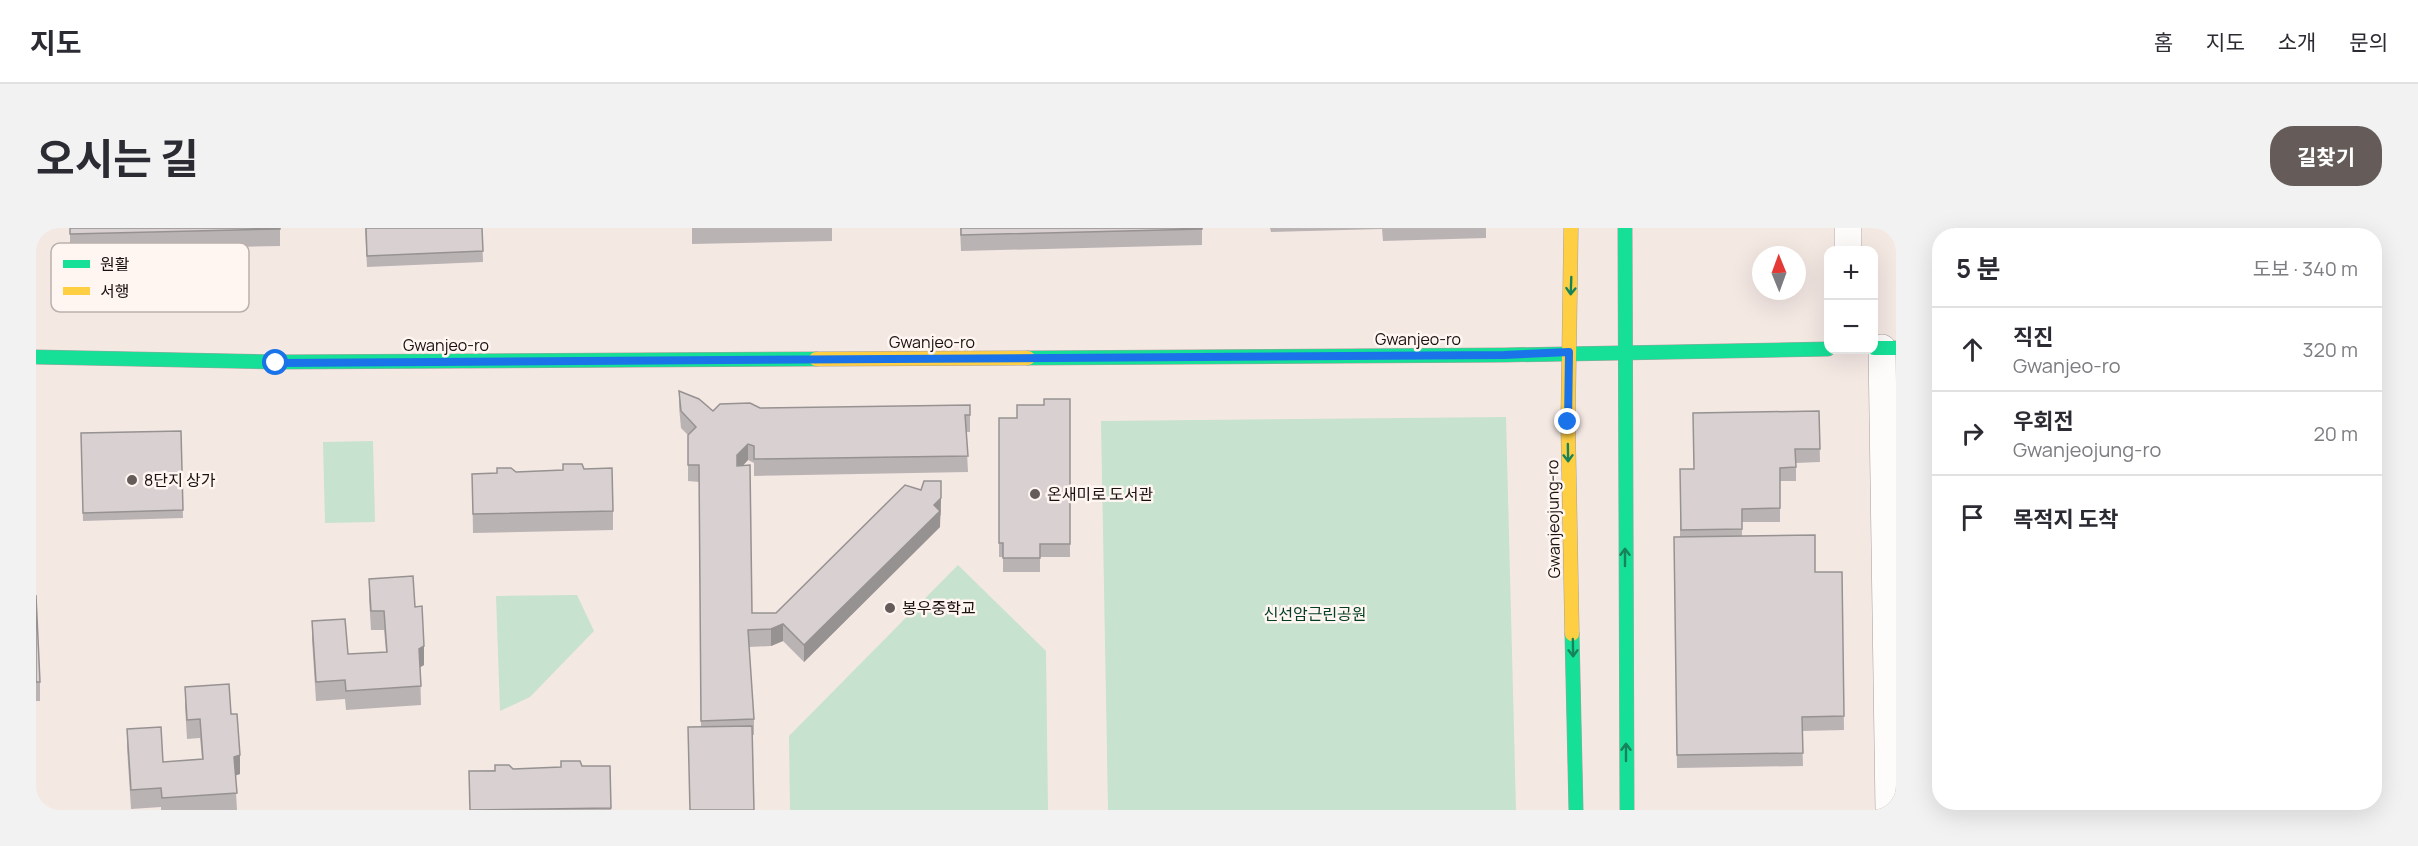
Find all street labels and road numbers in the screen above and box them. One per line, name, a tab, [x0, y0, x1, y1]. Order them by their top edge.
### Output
street label: Gwanjeo-ro	[1375, 328, 1461, 350]
street label: Gwanjeo-ro	[889, 331, 975, 353]
street label: Gwanjeo-ro	[403, 334, 489, 356]
street label: Gwanjeojung-ro	[1541, 460, 1565, 578]

